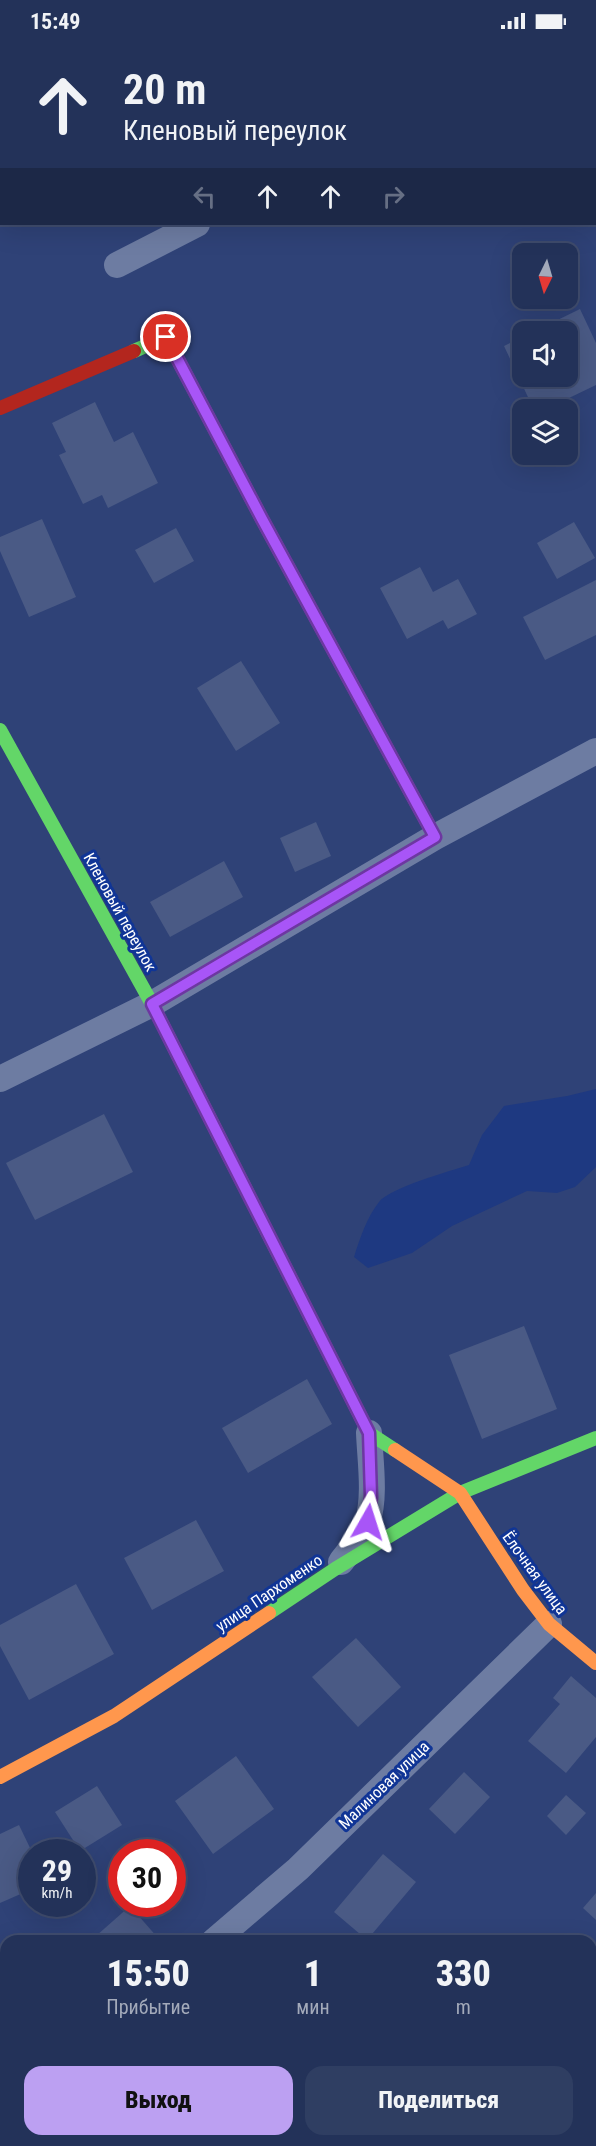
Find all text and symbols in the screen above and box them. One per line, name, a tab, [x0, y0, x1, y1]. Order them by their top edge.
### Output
text: 15:49	[30, 9, 81, 34]
text: 20 m	[123, 65, 206, 114]
icon: ahead	[24, 66, 102, 144]
text: Кленовый переулок	[123, 115, 347, 147]
icon: left	[188, 180, 221, 213]
icon: ahead	[251, 180, 284, 213]
icon: ahead	[314, 180, 347, 213]
icon: right	[377, 180, 410, 213]
north arrow	[512, 243, 578, 309]
map controls	[512, 243, 578, 465]
pin	[140, 311, 191, 362]
icon: arrive	[149, 320, 182, 353]
button: sound	[512, 321, 578, 387]
button: layers	[512, 399, 578, 465]
street label: Кленовый переулок	[80, 849, 161, 975]
position arrow	[336, 1490, 400, 1554]
street label: Ёлочная улица	[499, 1528, 571, 1618]
street label: улица Пархоменко	[212, 1550, 326, 1636]
street label: Малиновая улица	[335, 1737, 433, 1833]
speed limit sign: 30	[108, 1839, 186, 1917]
text: 29	[42, 1853, 72, 1888]
text: km/h	[42, 1884, 72, 1902]
text: 15:50	[106, 1953, 190, 1995]
text: 1	[304, 1953, 322, 1995]
text: 330	[436, 1953, 491, 1995]
text: Прибытие	[106, 1995, 190, 2019]
text: мин	[296, 1995, 330, 2019]
text: m	[456, 1995, 471, 2019]
button: Выход	[24, 2066, 293, 2135]
button: Поделиться	[305, 2066, 573, 2135]

